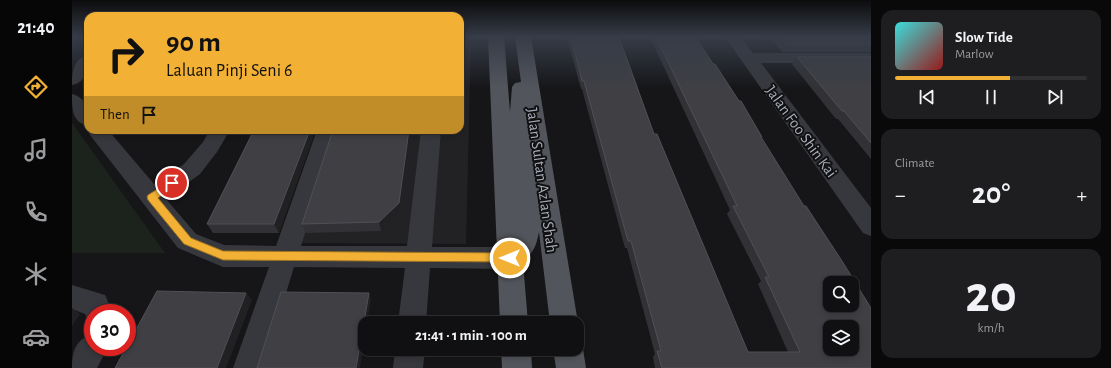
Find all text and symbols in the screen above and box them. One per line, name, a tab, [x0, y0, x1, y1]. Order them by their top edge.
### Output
text: 21:40	[17, 19, 55, 37]
icon: right	[100, 28, 152, 80]
text: 90 m	[166, 29, 221, 57]
text: Slow Tide	[955, 30, 1013, 45]
text: Marlow	[955, 48, 993, 61]
text: Laluan Pinji Seni 6	[166, 62, 292, 80]
icon: directions	[22, 73, 50, 101]
street label: Jalan Foo Shin Kai	[763, 83, 840, 180]
icon: previous	[916, 86, 938, 108]
icon: pause	[980, 86, 1002, 108]
icon: next	[1044, 86, 1066, 108]
icon: arrive	[138, 104, 160, 126]
text: Then	[100, 107, 130, 122]
street label: Jalan Sultan Azlan Shah	[524, 107, 560, 254]
icon: music	[22, 136, 50, 164]
text: Climate	[895, 157, 934, 170]
pin	[155, 166, 189, 200]
icon: arrive	[161, 172, 183, 194]
text: 20°	[972, 179, 1010, 209]
text: −	[895, 184, 906, 206]
text: +	[1076, 184, 1087, 206]
icon: phone	[22, 198, 50, 226]
position arrow	[489, 237, 531, 279]
icon: climate	[22, 260, 50, 288]
text: 20	[965, 269, 1017, 321]
map controls	[823, 276, 859, 356]
button: search	[823, 276, 859, 312]
speed limit sign: 30	[84, 304, 136, 356]
button: layers	[823, 320, 859, 356]
text: km/h	[978, 322, 1004, 335]
icon: car	[22, 323, 50, 351]
text: 21:41 · 1 min · 100 m	[415, 328, 527, 343]

